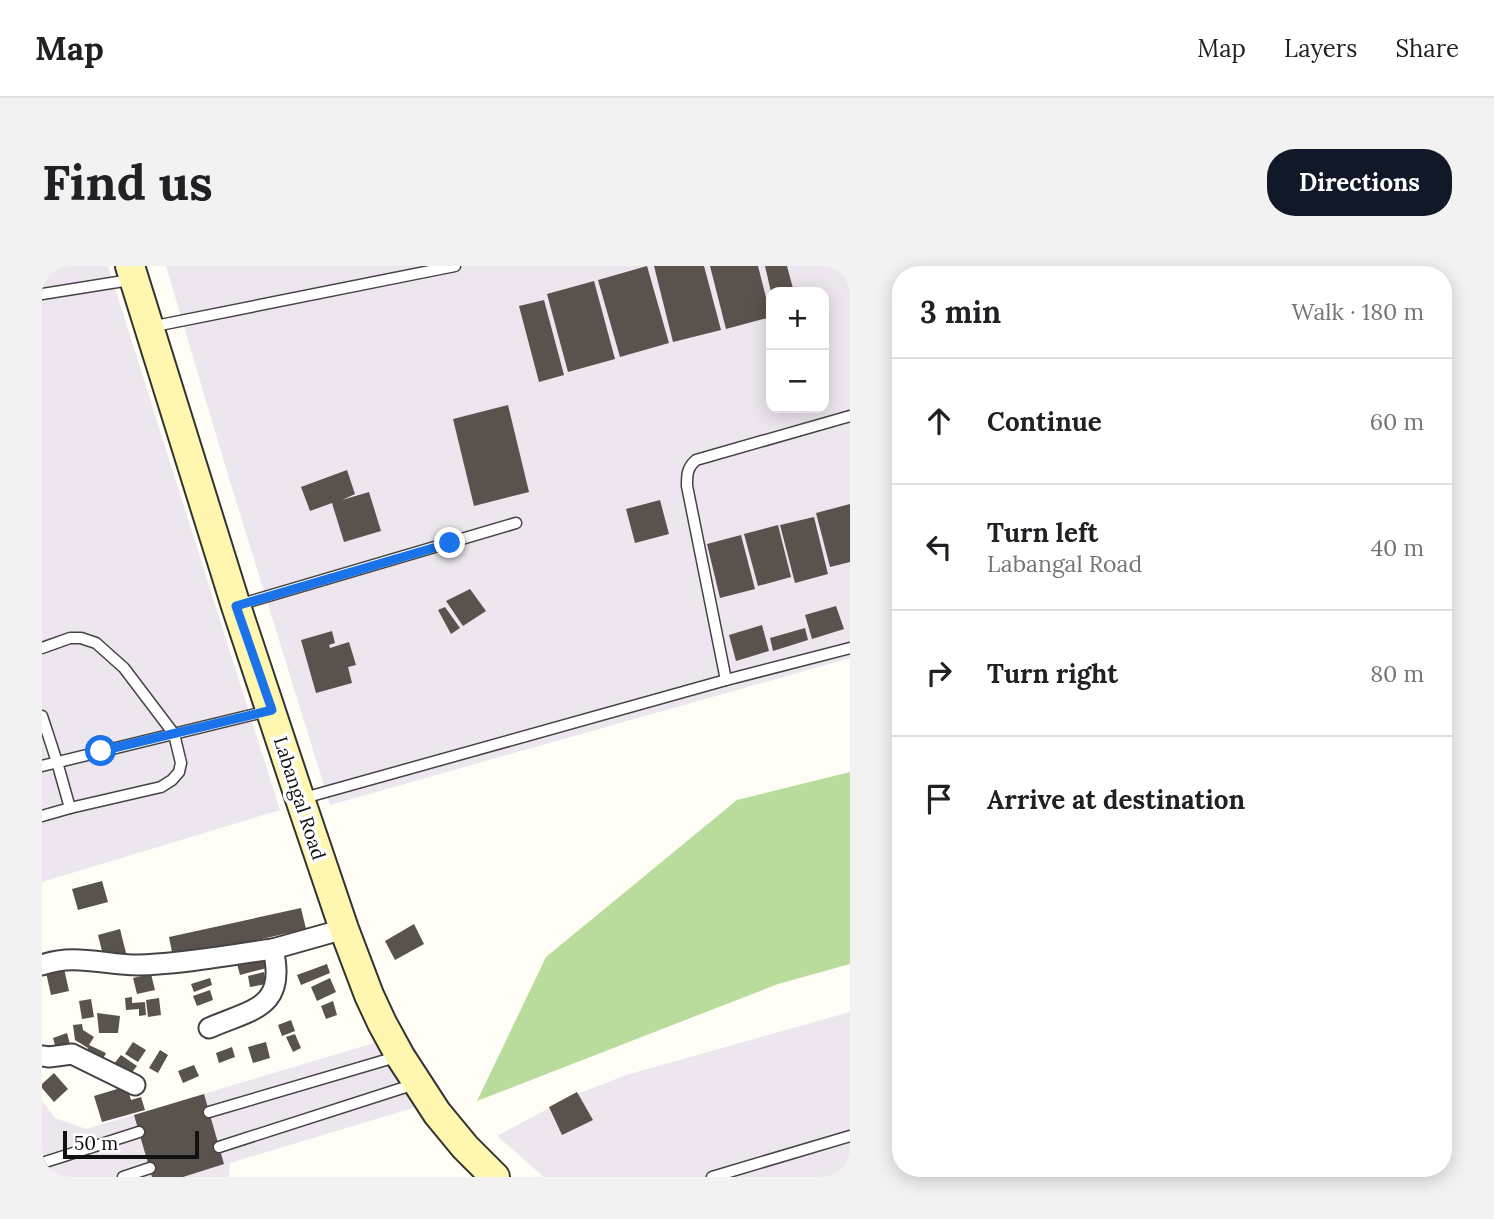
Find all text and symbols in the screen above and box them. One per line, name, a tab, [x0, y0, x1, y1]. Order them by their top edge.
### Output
text: Map	[35, 27, 104, 69]
text: Map	[1197, 33, 1246, 64]
text: Layers	[1284, 33, 1357, 64]
text: Share	[1395, 33, 1459, 64]
button: Directions	[1267, 149, 1452, 216]
text: Find us	[42, 151, 213, 213]
map controls	[766, 287, 829, 413]
button: +	[766, 287, 829, 350]
text: 3 min	[920, 293, 1001, 331]
text: Walk · 180 m	[1291, 297, 1424, 326]
button: −	[766, 350, 829, 413]
icon: ahead	[920, 402, 958, 440]
text: Continue	[987, 405, 1102, 438]
text: 60 m	[1370, 407, 1424, 436]
text: Turn left	[987, 516, 1098, 549]
route end	[434, 527, 465, 558]
icon: left	[920, 528, 958, 566]
text: 40 m	[1371, 533, 1424, 562]
text: Labangal Road	[987, 549, 1142, 578]
icon: right	[920, 654, 958, 692]
text: Turn right	[987, 657, 1118, 690]
text: 80 m	[1370, 659, 1424, 688]
street label: Labangal Road	[269, 733, 331, 863]
route start	[85, 735, 116, 766]
icon: arrive	[920, 780, 958, 818]
text: Arrive at destination	[987, 783, 1245, 816]
scale bar	[63, 1128, 200, 1160]
text: 50 m	[74, 1131, 118, 1155]

